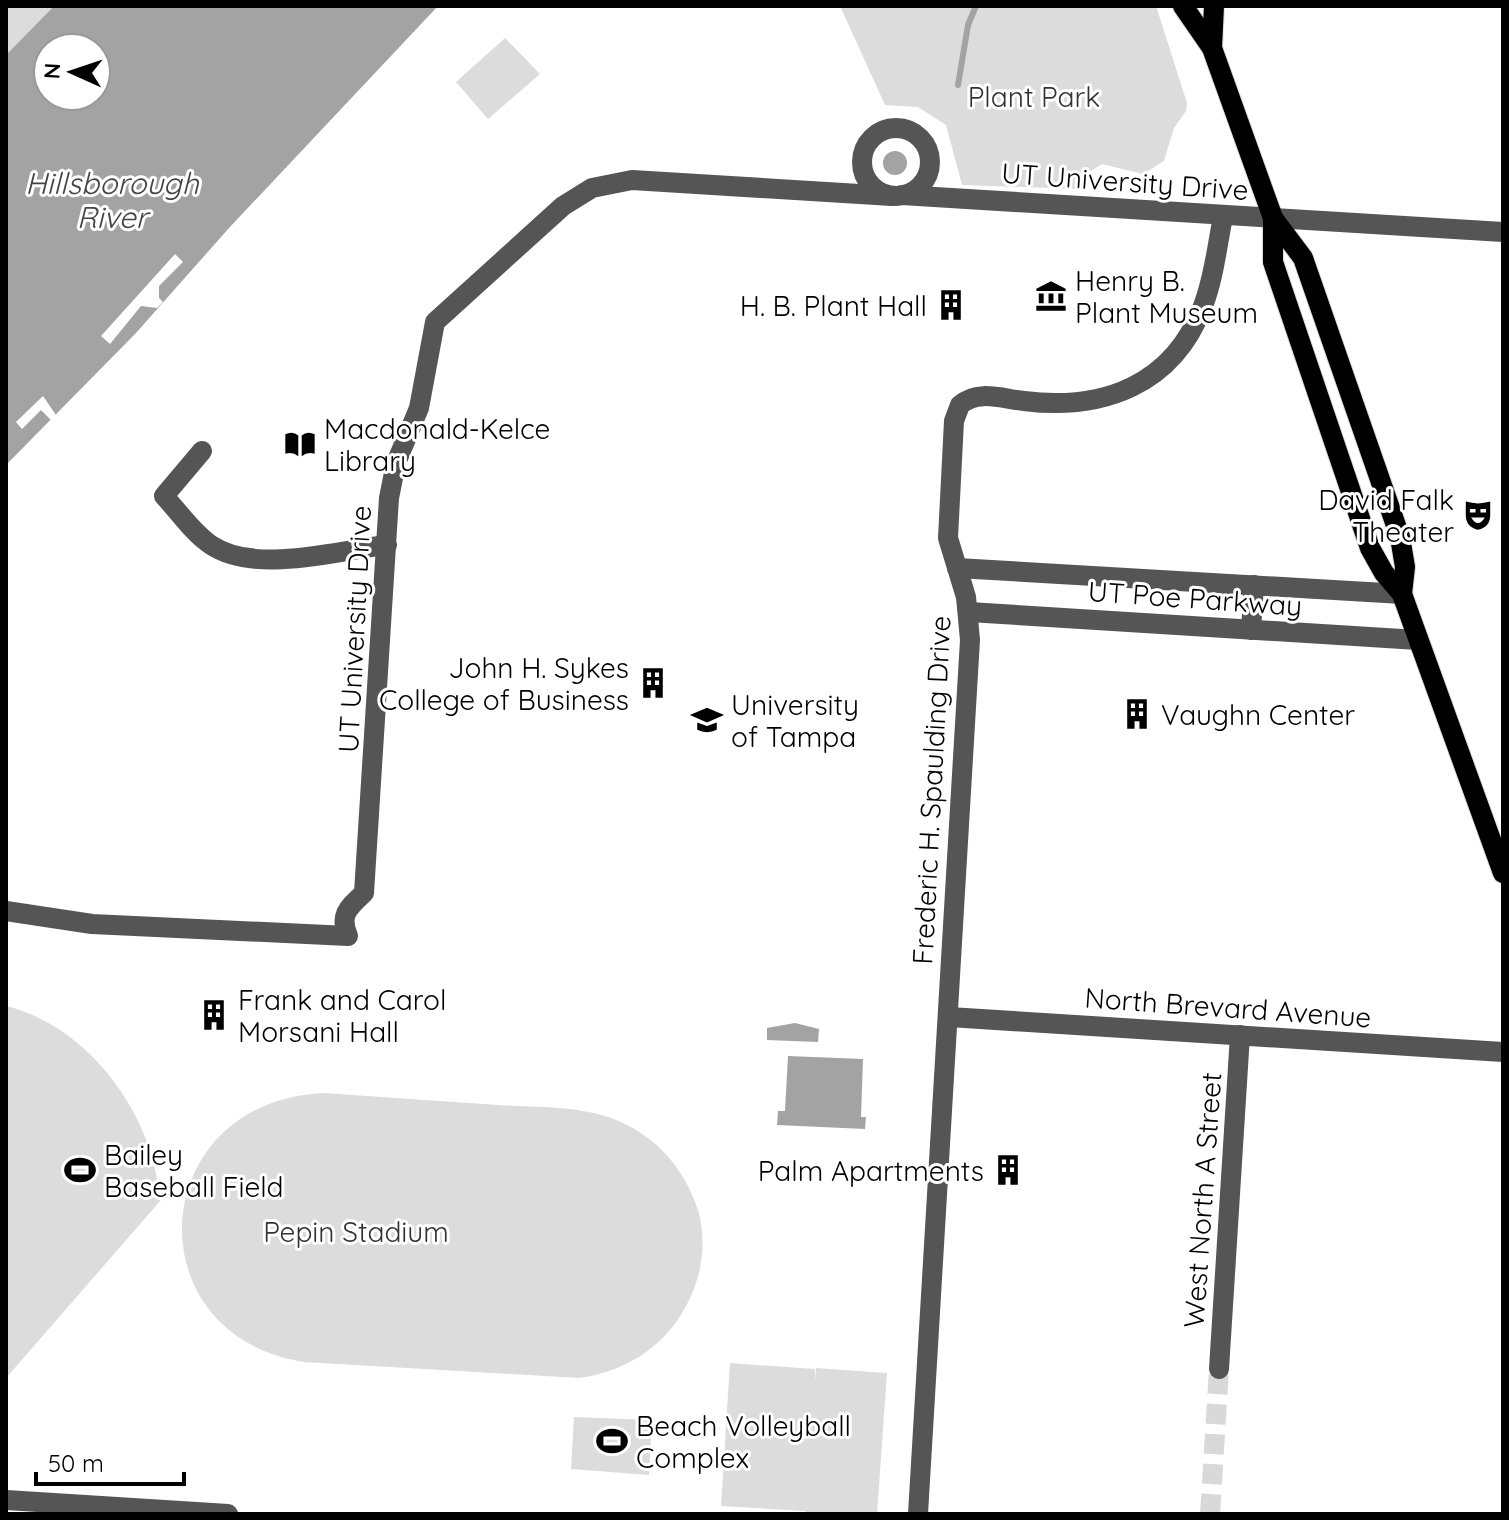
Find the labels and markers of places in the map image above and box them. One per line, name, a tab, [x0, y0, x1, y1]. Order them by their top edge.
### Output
place label: Henry B. Plant Museum	[1075, 263, 1258, 330]
museum icon: Henry B. Plant Museum	[1034, 279, 1068, 313]
place label: H. B. Plant Hall	[740, 288, 927, 323]
building icon: H. B. Plant Hall	[934, 288, 968, 322]
place label: Macdonald-Kelce Library	[324, 411, 550, 478]
library icon: Macdonald-Kelce Library	[283, 427, 317, 461]
place label: David Falk Theater	[1318, 482, 1454, 549]
theatre icon: David Falk Theater	[1461, 498, 1495, 532]
place label: John H. Sykes College of Business	[379, 650, 629, 717]
building icon: John H. Sykes College of Business	[636, 666, 670, 700]
place label: University of Tampa	[731, 687, 859, 754]
building icon: Vaughn Center	[1120, 697, 1154, 731]
place label: Vaughn Center	[1161, 697, 1355, 732]
school or university icon: University of Tampa	[690, 703, 724, 737]
place label: Frank and Carol Morsani Hall	[238, 982, 446, 1049]
building icon: Frank and Carol Morsani Hall	[197, 998, 231, 1032]
place label: Bailey Baseball Field	[104, 1137, 283, 1204]
sports icon: Bailey Baseball Field	[63, 1153, 97, 1187]
place label: Palm Apartments	[758, 1153, 984, 1188]
building icon: Palm Apartments	[991, 1153, 1025, 1187]
place label: Beach Volleyball Complex	[636, 1408, 851, 1475]
sports icon: Beach Volleyball Complex	[595, 1424, 629, 1458]

